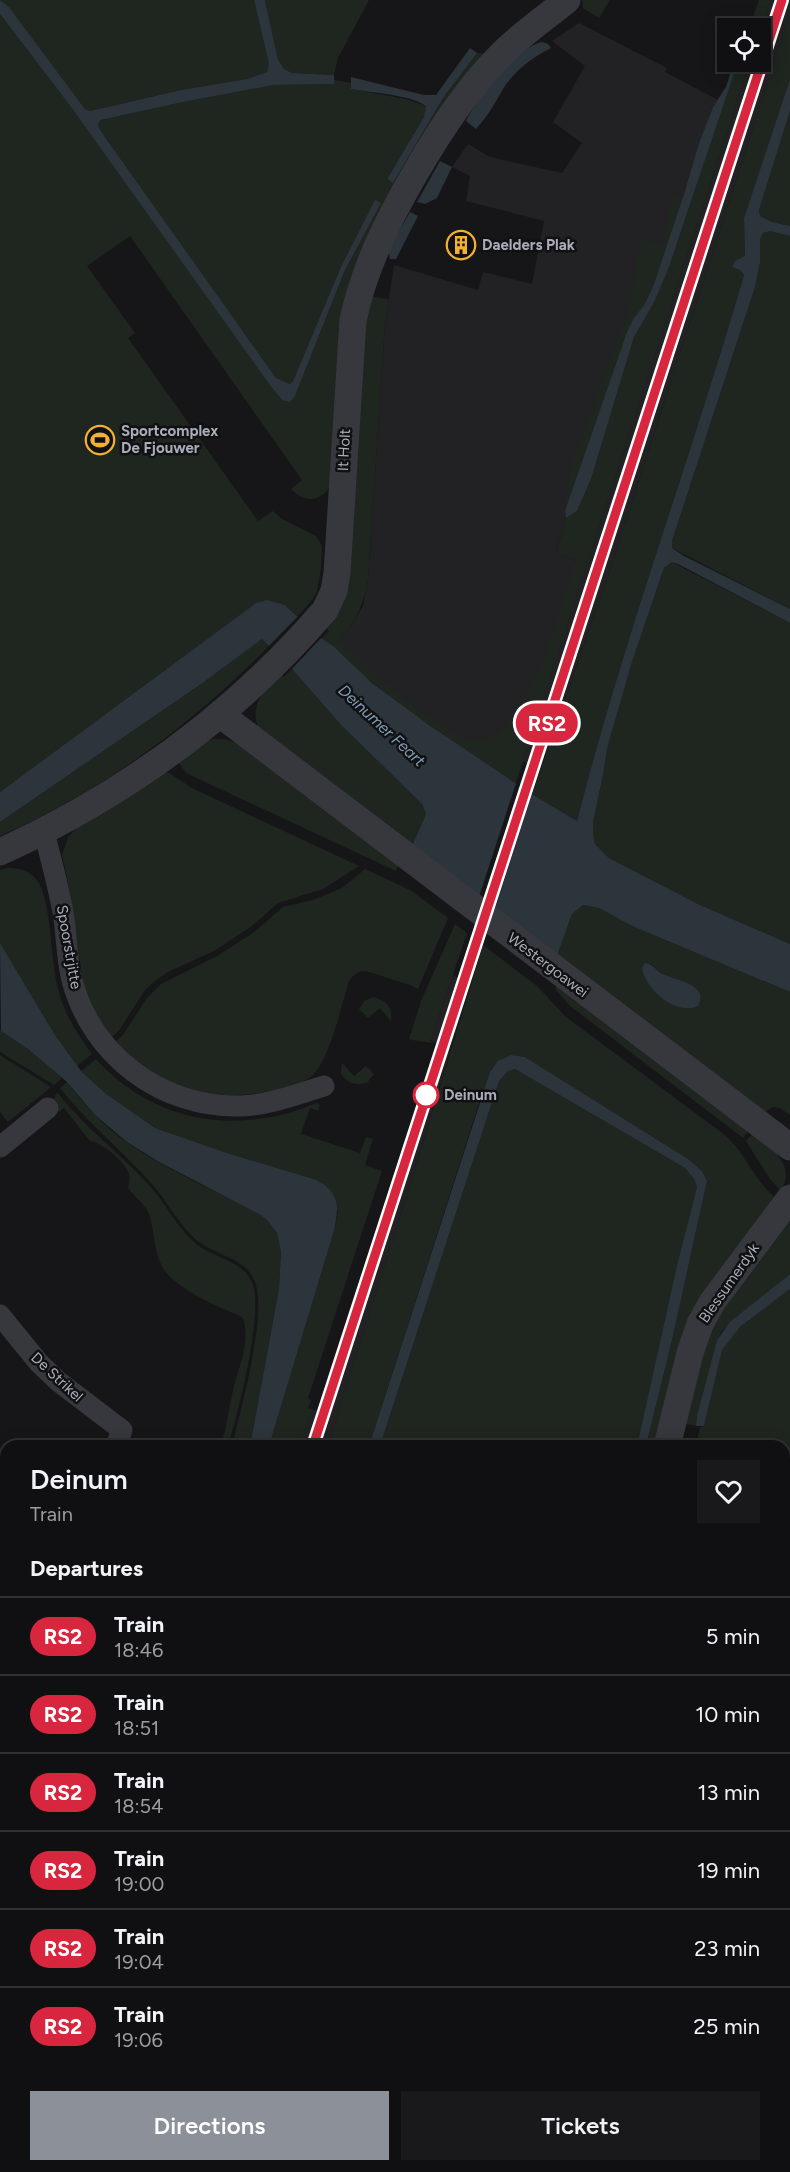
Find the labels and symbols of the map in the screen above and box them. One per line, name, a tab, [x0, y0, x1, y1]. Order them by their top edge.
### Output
building icon: Daelders Plak	[445, 229, 477, 261]
place label: Daelders Plak	[482, 236, 575, 254]
place label: Sportcomplex De Fjouwer	[121, 422, 218, 457]
sports icon: Sportcomplex De Fjouwer	[84, 424, 116, 456]
street label: It Holt	[334, 428, 354, 472]
water label: Deinumer Feart	[334, 680, 429, 771]
line badge: RS2	[512, 704, 582, 742]
street label: Spoorstrjitte	[53, 903, 85, 991]
street label: Westergoawei	[504, 929, 592, 1001]
marker: Deinum	[413, 1082, 439, 1108]
place label: Deinum	[444, 1086, 497, 1104]
street label: Blessumerdyk	[695, 1239, 763, 1326]
street label: De Strikel	[27, 1349, 87, 1405]

